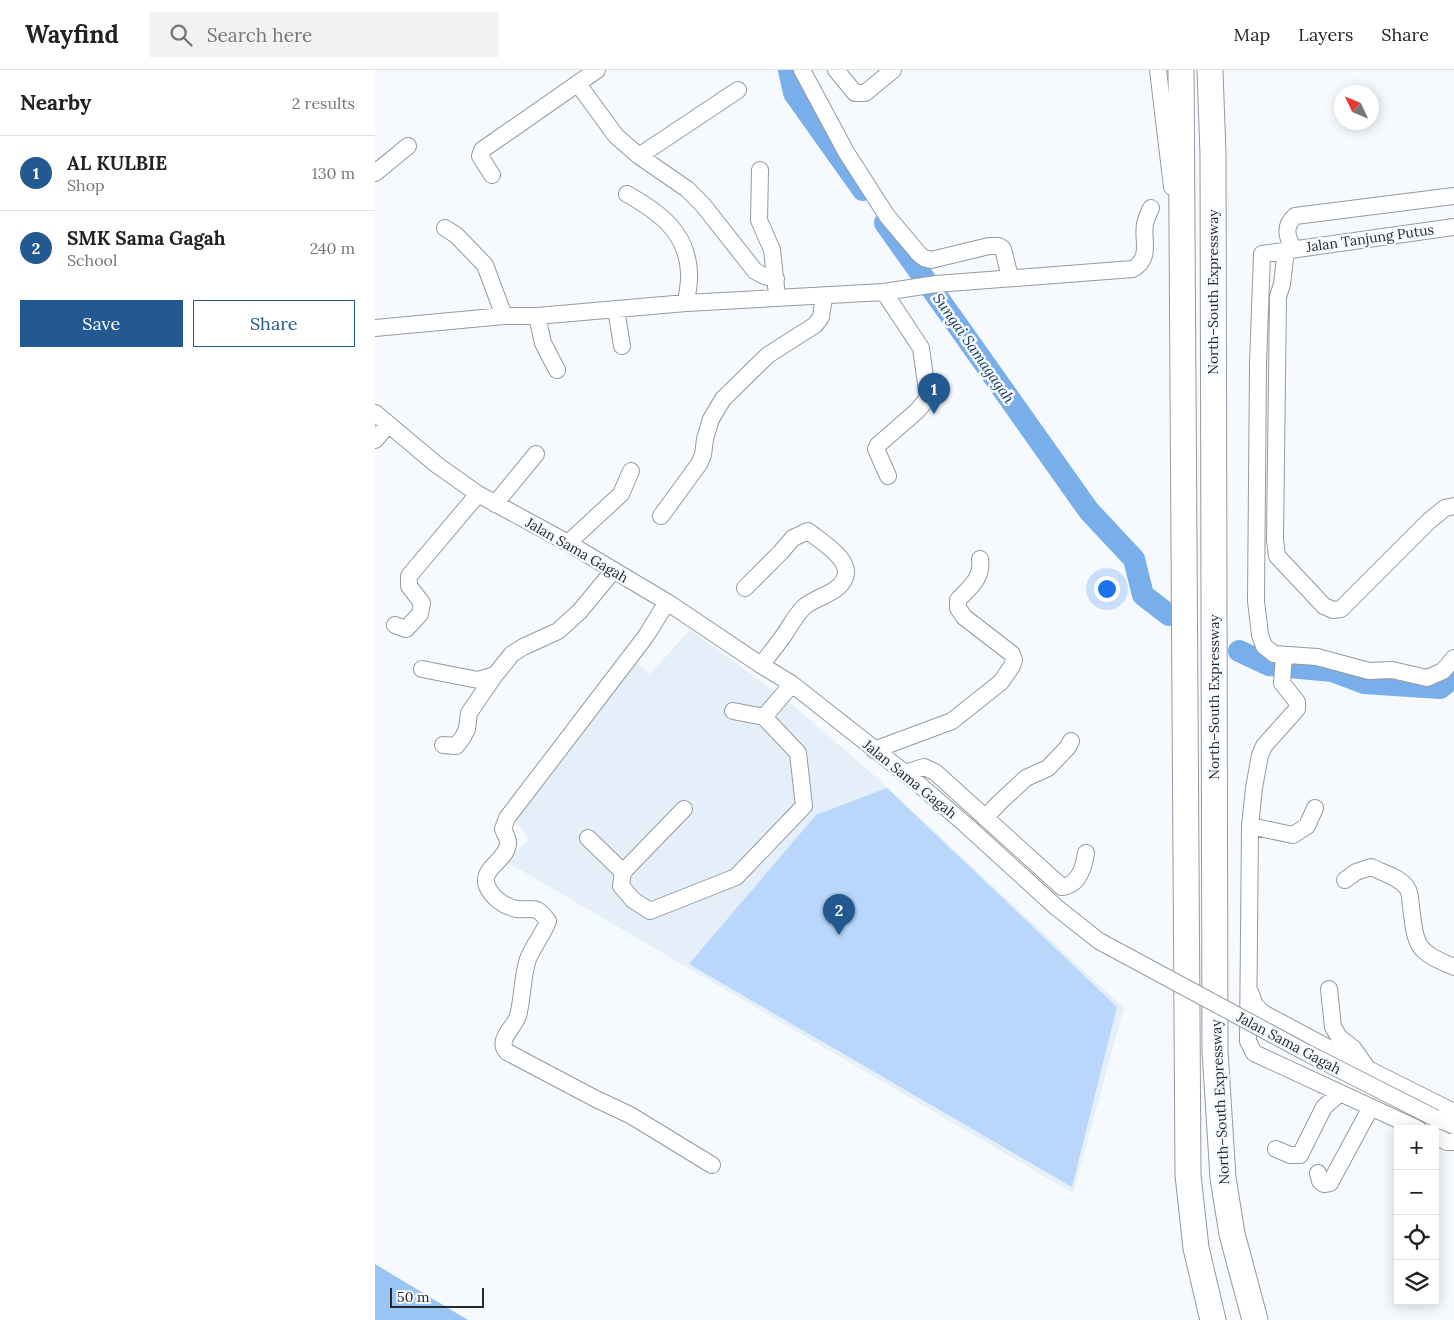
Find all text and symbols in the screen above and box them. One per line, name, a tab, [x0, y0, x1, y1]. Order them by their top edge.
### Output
search box	[149, 12, 499, 57]
text: Wayfind	[25, 19, 119, 50]
icon: search	[167, 21, 195, 49]
text: Search here	[207, 23, 312, 47]
text: Map	[1234, 23, 1270, 46]
text: Layers	[1298, 23, 1353, 46]
text: Share	[1381, 23, 1429, 46]
north arrow	[1334, 85, 1379, 130]
text: Nearby	[20, 89, 91, 116]
text: 2 results	[292, 93, 355, 113]
text: AL KULBIE	[67, 151, 167, 175]
text: 1	[33, 163, 39, 183]
text: 130 m	[312, 163, 355, 183]
text: Shop	[67, 175, 105, 195]
street label: North–South Expressway	[1204, 209, 1222, 375]
street label: Jalan Tanjung Putus	[1304, 220, 1435, 256]
text: SMK Sama Gagah	[67, 226, 226, 250]
text: 2	[32, 238, 40, 258]
text: 240 m	[310, 238, 355, 258]
text: School	[67, 250, 117, 270]
water label: Sungai Samagagah	[929, 289, 1019, 407]
button: Save	[20, 300, 183, 347]
button: Share	[193, 300, 355, 347]
pin: 1	[918, 373, 950, 414]
street label: Jalan Sama Gagah	[522, 513, 631, 587]
your location	[1094, 576, 1120, 602]
street label: North–South Expressway	[1205, 614, 1223, 780]
street label: Jalan Sama Gagah	[859, 735, 960, 822]
pin: 2	[823, 894, 855, 935]
street label: Jalan Sama Gagah	[1233, 1008, 1344, 1078]
street label: North–South Expressway	[1207, 1018, 1233, 1185]
map controls	[1394, 1125, 1439, 1305]
button: +	[1394, 1125, 1439, 1170]
button: −	[1394, 1170, 1439, 1215]
button: locate	[1394, 1215, 1439, 1260]
button: layers	[1394, 1260, 1439, 1305]
scale bar	[390, 1285, 484, 1308]
text: 50 m	[397, 1288, 430, 1306]

